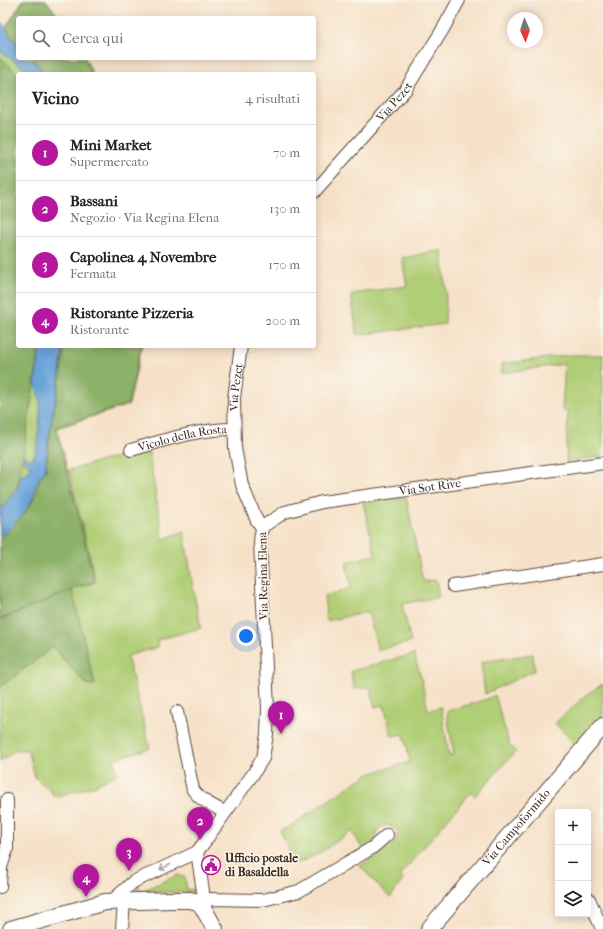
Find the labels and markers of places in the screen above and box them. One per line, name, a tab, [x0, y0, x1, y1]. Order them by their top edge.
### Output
pin: 1	[268, 701, 294, 734]
pin: 2	[187, 807, 213, 840]
pin: 3	[116, 838, 142, 871]
place label: Ufficio postale di Basaldella	[224, 851, 298, 879]
public building icon: Ufficio postale di Basaldella	[200, 854, 222, 876]
pin: 4	[73, 864, 99, 897]

